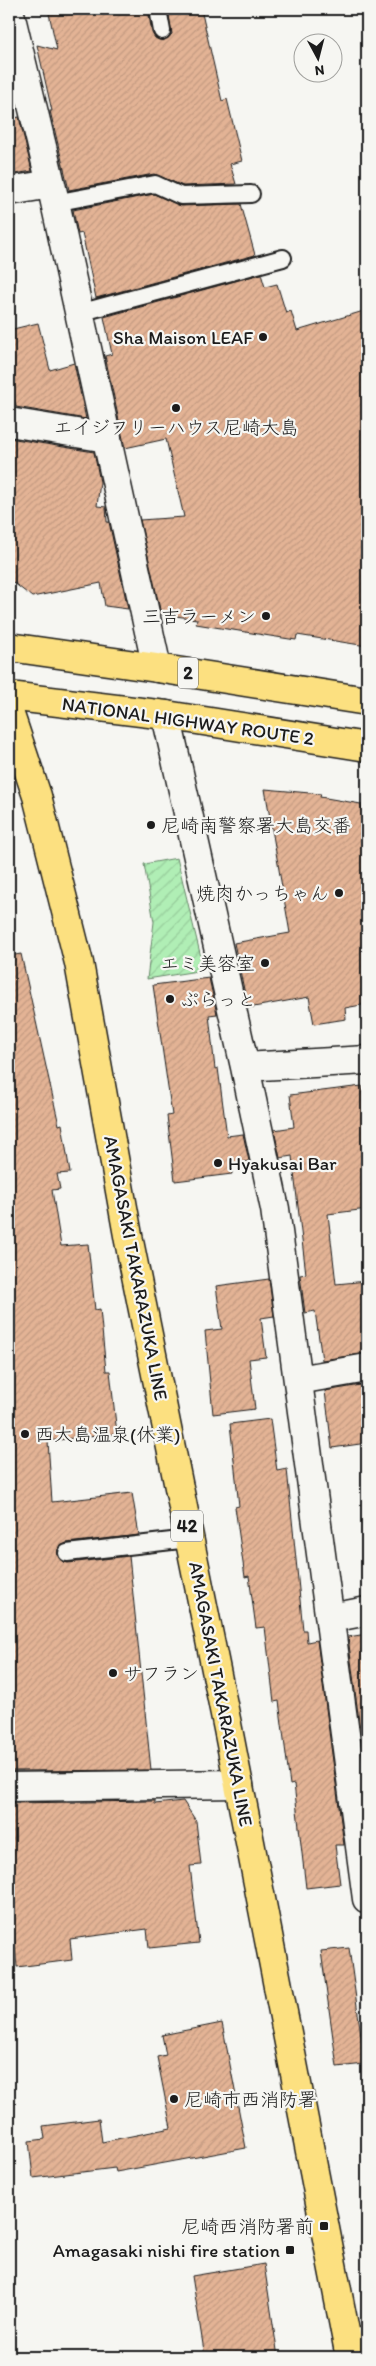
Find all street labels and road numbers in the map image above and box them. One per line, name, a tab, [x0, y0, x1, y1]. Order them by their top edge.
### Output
road number: 2	[178, 658, 198, 688]
street label: NATIONAL HIGHWAY ROUTE 2	[60, 692, 316, 750]
street label: AMAGASAKI TAKARAZUKA LINE	[99, 1134, 173, 1402]
road number: 42	[171, 1510, 203, 1542]
street label: AMAGASAKI TAKARAZUKA LINE	[184, 1560, 258, 1828]

